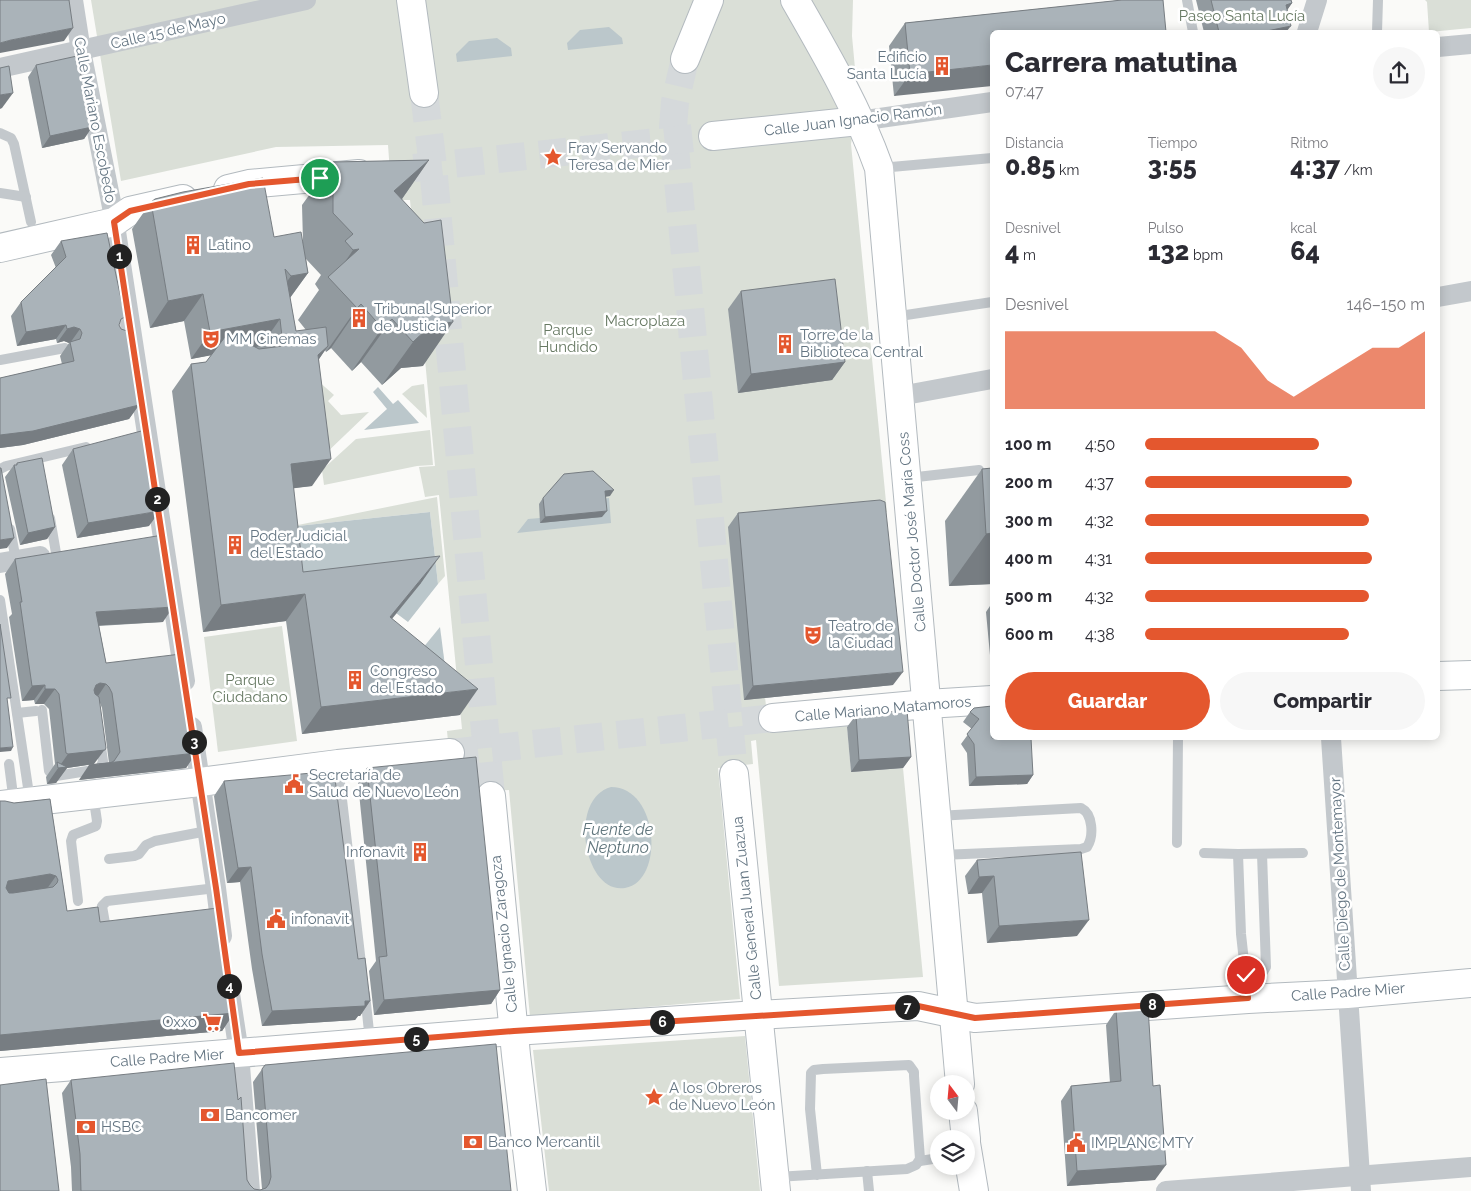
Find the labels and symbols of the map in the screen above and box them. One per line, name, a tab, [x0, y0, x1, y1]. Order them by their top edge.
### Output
park label: Paseo Santa Lucía	[1179, 7, 1305, 25]
street label: Calle 15 de Mayo	[109, 9, 227, 53]
street label: Calle Mariano Escobedo	[70, 36, 120, 204]
place label: Edificio Santa Lucía	[847, 48, 927, 83]
building icon: Edificio Santa Lucía	[931, 55, 953, 77]
street label: Calle Juan Ignacio Ramón	[763, 100, 943, 140]
place label: Fray Servando Teresa de Mier	[568, 139, 671, 174]
place icon: Fray Servando Teresa de Mier	[542, 146, 564, 168]
pin	[299, 157, 341, 199]
building icon: Latino	[182, 234, 204, 256]
place label: Latino	[208, 236, 251, 254]
pin: 1	[106, 244, 132, 268]
place label: Tribunal Superior de Justicia	[374, 300, 492, 335]
building icon: Tribunal Superior de Justicia	[348, 307, 370, 329]
park label: Macroplaza	[605, 312, 685, 330]
park label: Parque Hundido	[538, 321, 598, 356]
place label: Torre de la Biblioteca Central	[800, 326, 924, 361]
theatre icon: MM Cinemas	[200, 328, 222, 350]
place label: MM Cinemas	[226, 330, 316, 348]
building icon: Torre de la Biblioteca Central	[774, 333, 796, 355]
street label: Calle Doctor José María Coss	[894, 431, 930, 633]
pin: 2	[144, 486, 170, 512]
place label: Poder Judicial del Estado	[250, 527, 348, 562]
building icon: Poder Judicial del Estado	[224, 534, 246, 556]
place label: Teatro de la Ciudad	[828, 617, 894, 652]
theatre icon: Teatro de la Ciudad	[802, 624, 824, 646]
place label: Congreso del Estado	[370, 662, 443, 697]
building icon: Congreso del Estado	[344, 669, 366, 691]
park label: Parque Ciudadano	[212, 671, 288, 706]
street label: Calle Mariano Matamoros	[794, 692, 972, 726]
pin: 3	[182, 730, 206, 754]
place label: Secretaría de Salud de Nuevo León	[309, 766, 459, 801]
public building icon: Secretaría de Salud de Nuevo León	[283, 773, 305, 795]
street label: Calle Diego de Montemayor	[1326, 776, 1354, 971]
street label: Calle General Juan Zuazua	[728, 815, 766, 1001]
water label: Fuente de Neptuno	[583, 820, 654, 857]
building icon: Infonavit	[409, 841, 431, 863]
place label: Infonavit	[346, 843, 405, 861]
street label: Calle Ignacio Zaragoza	[487, 855, 521, 1013]
public building icon: infonavit	[265, 908, 287, 930]
place label: infonavit	[291, 910, 350, 928]
pin	[1225, 954, 1267, 996]
pin: 4	[216, 974, 242, 998]
street label: Calle Padre Mier	[1290, 979, 1406, 1005]
pin: 8	[1140, 992, 1164, 1018]
pin: 7	[894, 994, 920, 1020]
pin: 6	[650, 1010, 674, 1034]
supermarket icon: Oxxo	[201, 1011, 223, 1033]
place label: Oxxo	[162, 1013, 197, 1031]
pin: 5	[404, 1026, 428, 1052]
street label: Calle Padre Mier	[109, 1045, 225, 1071]
north arrow	[930, 1075, 975, 1120]
place label: A los Obreros de Nuevo León	[669, 1079, 776, 1114]
place icon: A los Obreros de Nuevo León	[643, 1086, 665, 1108]
bank icon: Bancomer	[199, 1104, 221, 1126]
place label: Bancomer	[225, 1106, 298, 1124]
bank icon: HSBC	[75, 1116, 97, 1138]
place label: HSBC	[101, 1118, 141, 1136]
bank icon: Banco Mercantil	[462, 1131, 484, 1153]
public building icon: IMPLANC MTY	[1065, 1132, 1087, 1154]
place label: Banco Mercantil	[488, 1133, 601, 1151]
place label: IMPLANC MTY	[1091, 1134, 1194, 1152]

